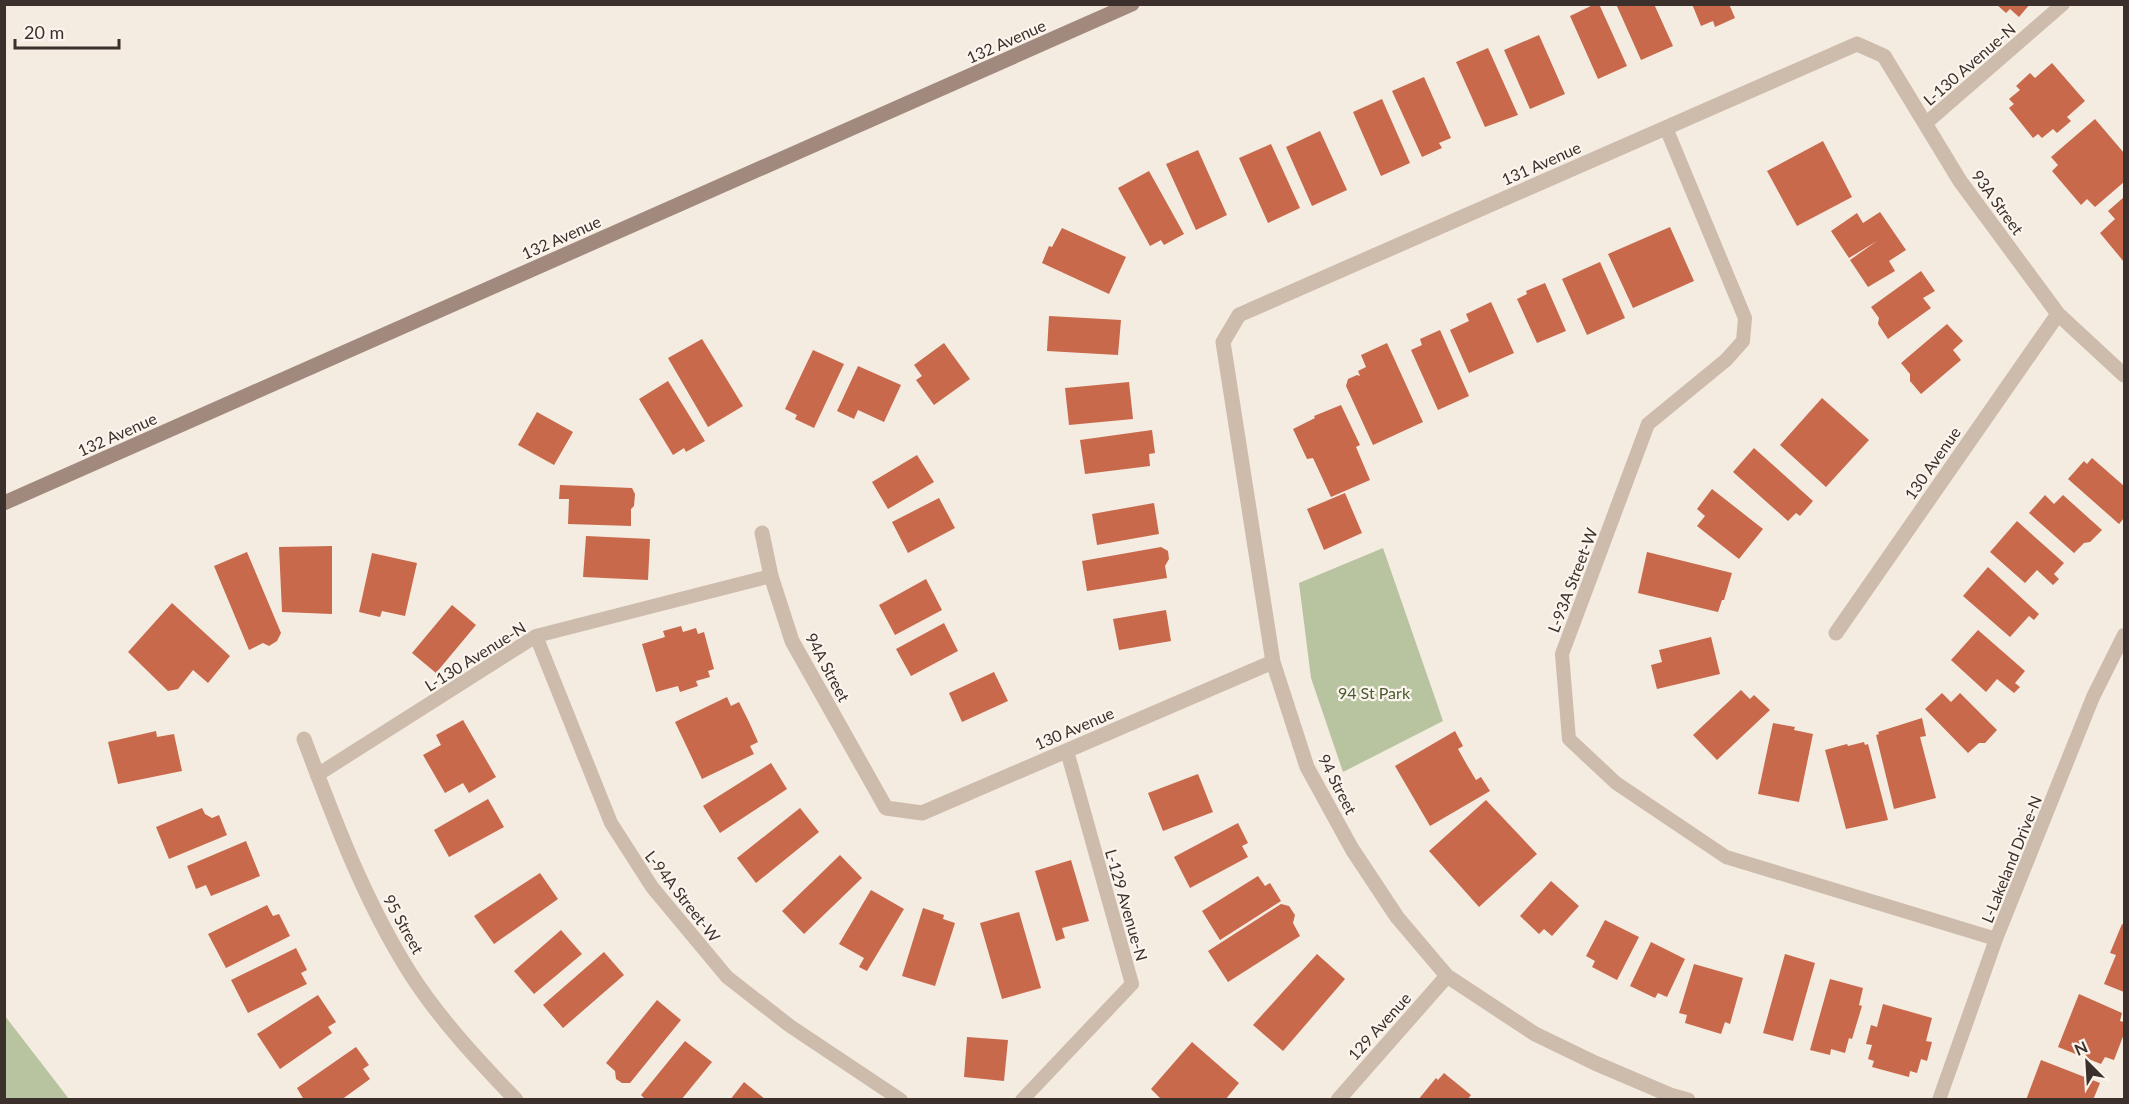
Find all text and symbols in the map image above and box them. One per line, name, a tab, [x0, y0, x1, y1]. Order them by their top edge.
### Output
scale bar	[15, 12, 118, 50]
street label: 132 Avenue	[964, 15, 1048, 67]
street label: L-130 Avenue-N	[1919, 19, 2019, 109]
text: 20 m	[24, 21, 64, 43]
street label: 131 Avenue	[1499, 137, 1583, 189]
street label: 93A Street	[1968, 166, 2028, 238]
street label: 132 Avenue	[519, 211, 603, 263]
street label: 132 Avenue	[75, 408, 159, 460]
street label: 130 Avenue	[1900, 423, 1964, 503]
street label: L-93A Street-W	[1543, 525, 1601, 635]
street label: L-130 Avenue-N	[421, 617, 529, 695]
street label: 94A Street	[802, 629, 854, 705]
park label: 94 St Park	[1338, 683, 1411, 702]
street label: 130 Avenue	[1031, 703, 1117, 753]
street label: 94 Street	[1315, 751, 1361, 817]
street label: L-Lakeland Drive-N	[1977, 793, 2045, 925]
street label: L-94A Street-W	[642, 847, 725, 946]
street label: L-129 Avenue-N	[1102, 847, 1152, 963]
street label: 95 Street	[380, 891, 428, 957]
street label: 129 Avenue	[1344, 988, 1414, 1064]
north arrow	[2057, 1032, 2117, 1092]
text: N	[2071, 1037, 2090, 1059]

